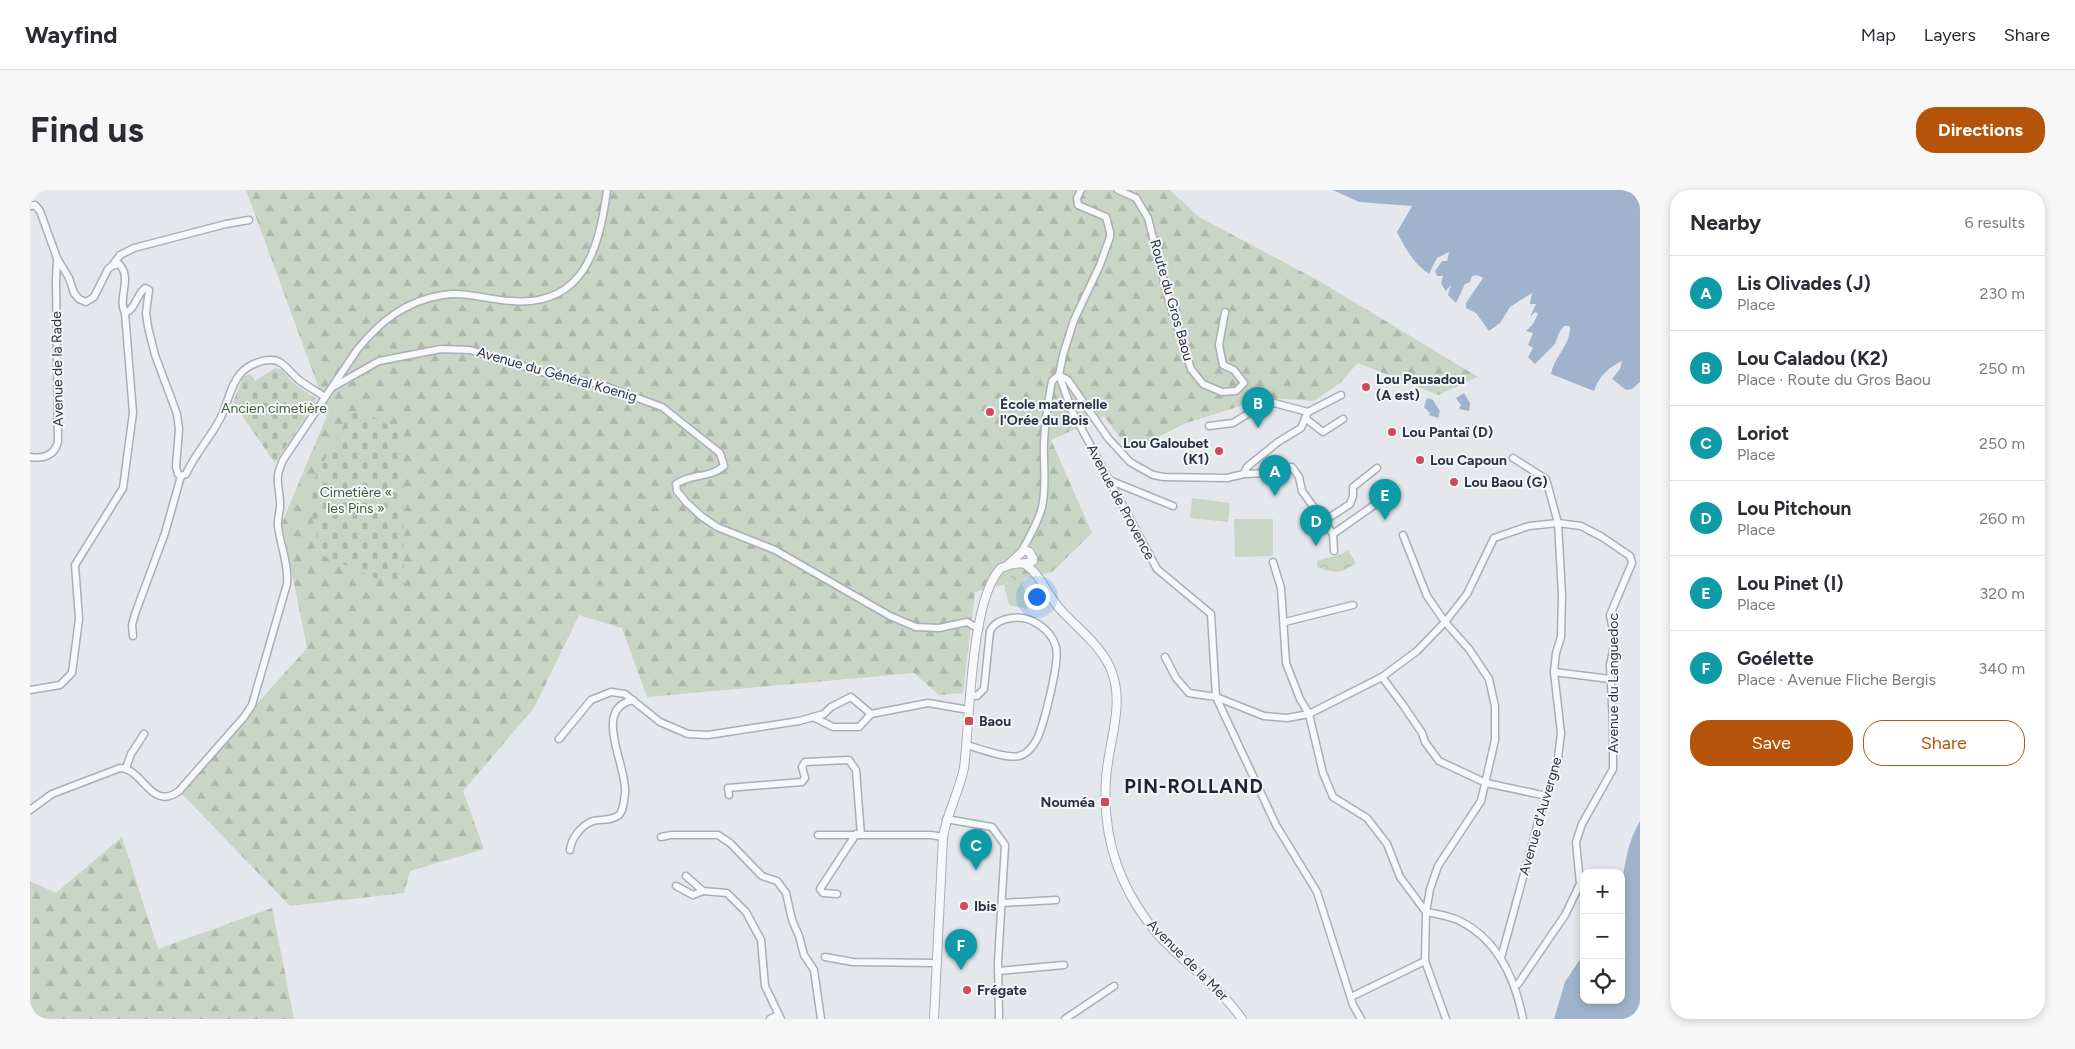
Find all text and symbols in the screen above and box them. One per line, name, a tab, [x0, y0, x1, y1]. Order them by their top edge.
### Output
text: Wayfind	[25, 20, 118, 49]
text: Map	[1861, 24, 1896, 46]
text: Layers	[1924, 24, 1976, 46]
text: Share	[2004, 24, 2050, 46]
button: Directions	[1916, 107, 2045, 153]
text: Find us	[30, 109, 144, 151]
text: Nearby	[1690, 210, 1761, 235]
text: 6 results	[1964, 213, 2025, 232]
street label: Route du Gros Baou	[1146, 237, 1197, 363]
text: Lis Olivades (J)	[1737, 272, 1871, 295]
text: A	[1700, 284, 1712, 303]
text: 230 m	[1980, 284, 2025, 303]
text: Place	[1737, 295, 1775, 314]
street label: Avenue de la Rade	[48, 311, 67, 427]
street label: Avenue du Général Koenig	[475, 343, 639, 406]
text: Lou Caladou (K2)	[1737, 347, 1888, 370]
text: B	[1701, 359, 1711, 378]
text: 250 m	[1979, 359, 2025, 378]
text: Place · Route du Gros Baou	[1737, 370, 1931, 389]
place label: Lou Pausadou (A est)	[1376, 371, 1465, 404]
marker: Lou Pausadou (A est)	[1360, 381, 1372, 393]
pin: B	[1242, 387, 1274, 428]
place label: École maternelle l'Orée du Bois	[1000, 396, 1107, 429]
park label: Ancien cimetière	[221, 400, 327, 417]
marker: École maternelle l'Orée du Bois	[984, 406, 996, 418]
text: Loriot	[1737, 422, 1789, 445]
place label: Lou Pantaï (D)	[1402, 424, 1493, 441]
marker: Lou Pantaï (D)	[1386, 426, 1398, 438]
text: C	[1700, 434, 1712, 453]
text: 250 m	[1979, 434, 2025, 453]
place label: Lou Galoubet (K1)	[1123, 435, 1209, 468]
street label: Avenue de Provence	[1083, 441, 1158, 563]
marker: Lou Galoubet (K1)	[1213, 445, 1225, 457]
text: Place	[1737, 445, 1775, 464]
place label: Lou Capoun	[1430, 452, 1507, 469]
marker: Lou Capoun	[1414, 454, 1426, 466]
pin: A	[1259, 455, 1291, 496]
place label: Lou Baou (G)	[1464, 474, 1547, 491]
marker: Lou Baou (G)	[1448, 476, 1460, 488]
pin: E	[1369, 479, 1401, 520]
park label: Cimetière « les Pins »	[320, 484, 392, 517]
text: Lou Pitchoun	[1737, 497, 1851, 520]
pin: D	[1300, 505, 1332, 546]
text: D	[1700, 509, 1712, 528]
text: 260 m	[1979, 509, 2025, 528]
text: Place	[1737, 520, 1775, 539]
text: Lou Pinet (I)	[1737, 572, 1843, 595]
your location	[1024, 584, 1050, 610]
text: E	[1701, 584, 1711, 603]
text: 320 m	[1980, 584, 2025, 603]
text: Place	[1737, 595, 1775, 614]
street label: Avenue du Languedoc	[1605, 613, 1622, 753]
text: Goélette	[1737, 647, 1814, 670]
text: F	[1702, 659, 1710, 678]
text: 340 m	[1979, 659, 2025, 678]
text: Place · Avenue Fliche Bergis	[1737, 670, 1936, 689]
place label: Baou	[979, 713, 1011, 730]
marker: Baou	[963, 715, 975, 727]
button: Save	[1690, 720, 1853, 766]
button: Share	[1863, 720, 2025, 766]
street label: Avenue d'Auvergne	[1515, 755, 1566, 877]
district label: PIN-ROLLAND	[1124, 775, 1264, 798]
place label: Nouméa	[1041, 794, 1095, 811]
marker: Nouméa	[1099, 796, 1111, 808]
pin: C	[960, 829, 992, 870]
map controls	[1580, 869, 1625, 1004]
button: +	[1580, 869, 1625, 914]
place label: Ibis	[974, 898, 997, 915]
marker: Ibis	[958, 900, 970, 912]
button: −	[1580, 914, 1625, 959]
street label: Avenue de la Mer	[1143, 916, 1232, 1005]
pin: F	[945, 929, 977, 970]
button: locate	[1580, 959, 1625, 1004]
place label: Frégate	[977, 982, 1027, 999]
marker: Frégate	[961, 984, 973, 996]

